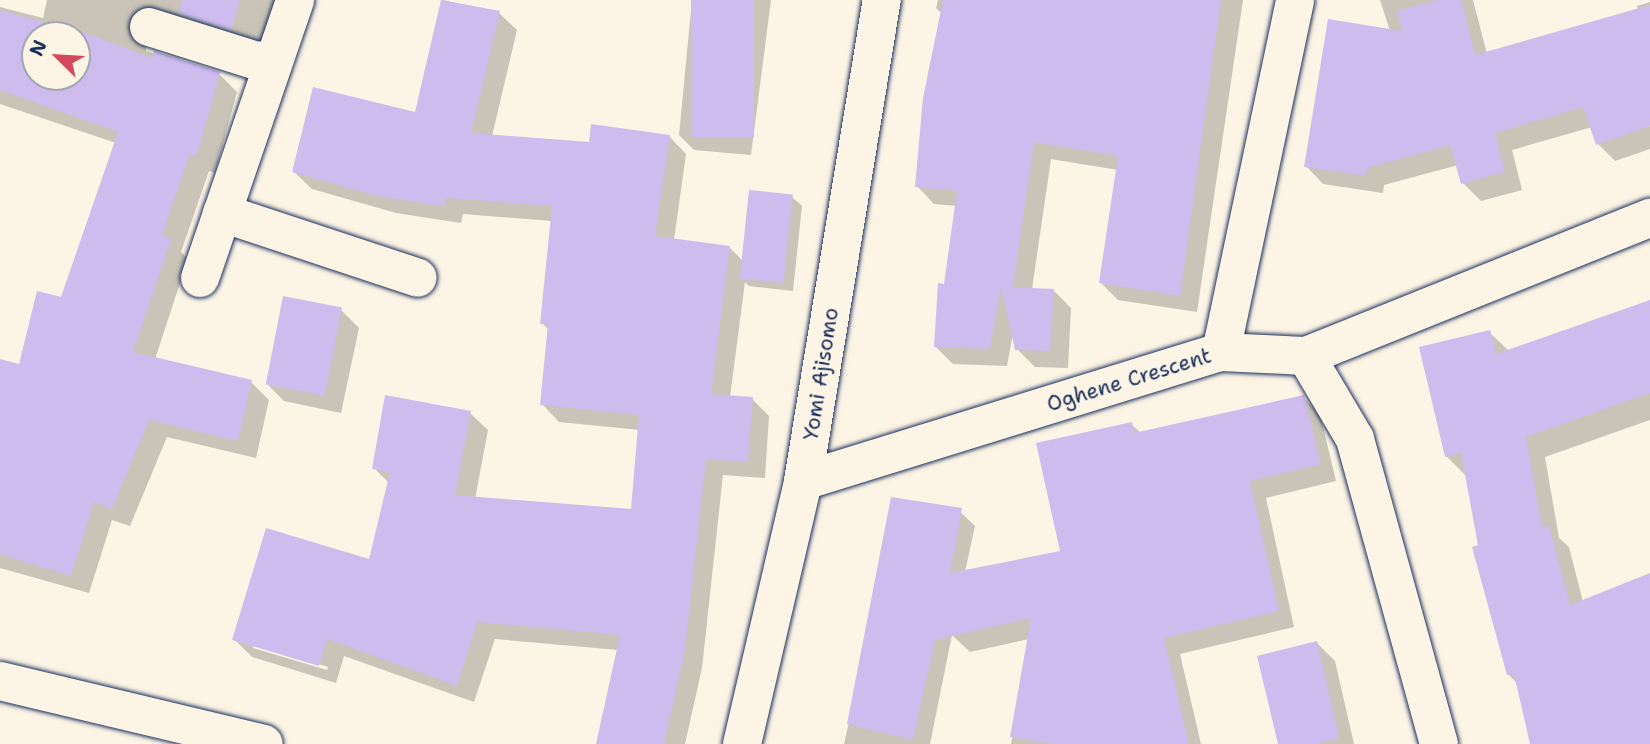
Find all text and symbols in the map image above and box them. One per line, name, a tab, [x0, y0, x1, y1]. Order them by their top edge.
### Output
north arrow	[21, 21, 91, 91]
text: N	[24, 36, 53, 60]
street label: Yomi Ajisomo	[798, 306, 844, 442]
street label: Oghene Crescent	[1044, 343, 1214, 417]

